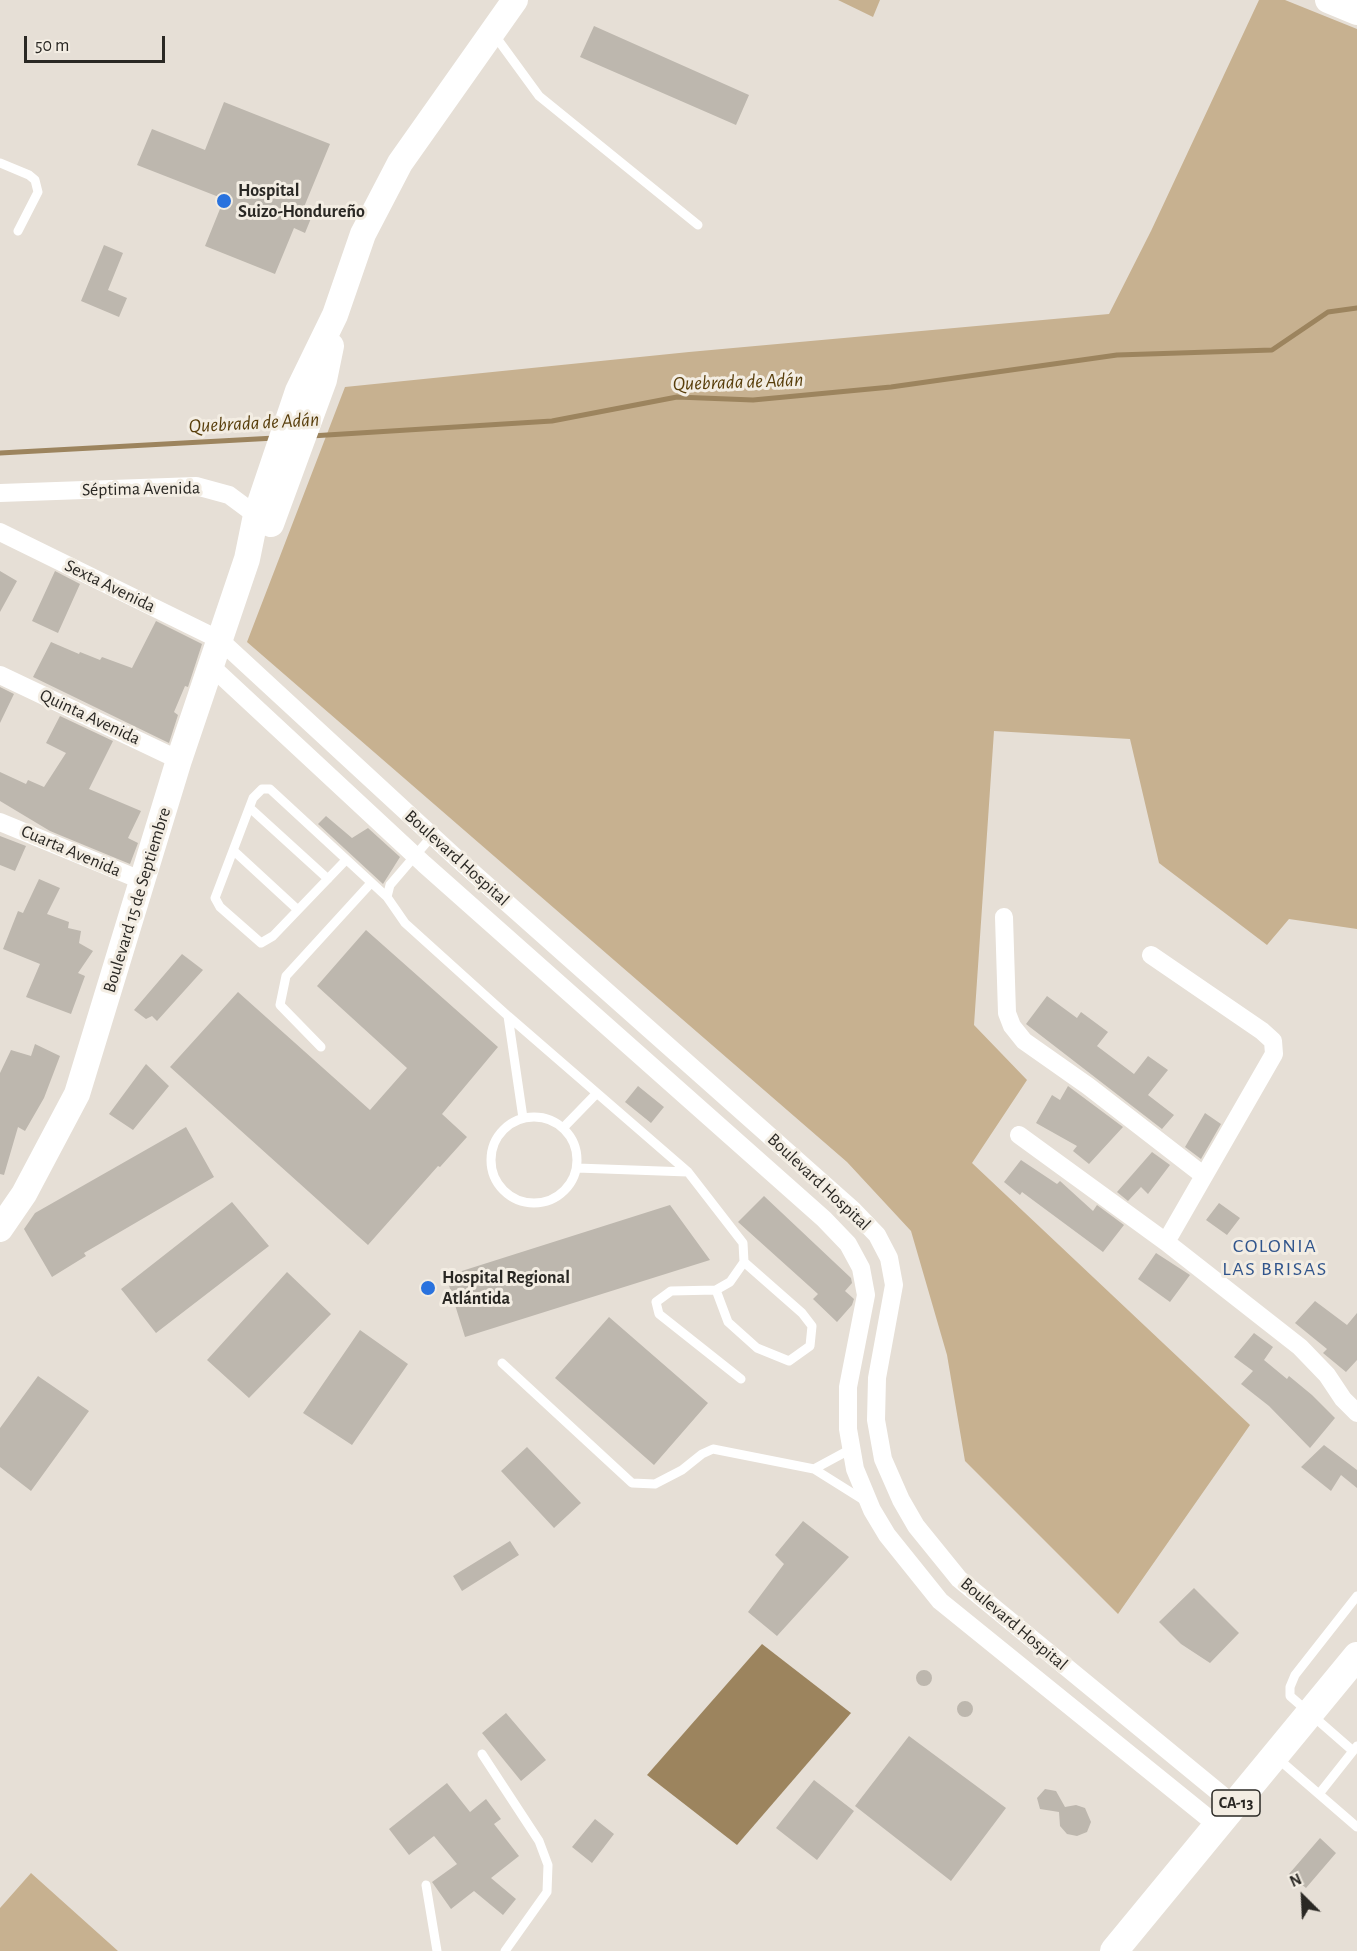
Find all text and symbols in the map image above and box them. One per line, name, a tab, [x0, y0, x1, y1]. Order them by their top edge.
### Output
scale bar	[27, 24, 168, 62]
text: 50 m	[35, 37, 69, 55]
place label: Hospital Suizo-Hondureño	[238, 180, 365, 222]
marker: Hospital Suizo-Hondureño	[215, 192, 233, 210]
water label: Quebrada de Adán	[672, 368, 804, 396]
water label: Quebrada de Adán	[188, 408, 320, 438]
street label: Séptima Avenida	[82, 477, 200, 501]
street label: Sexta Avenida	[61, 555, 159, 617]
street label: Quinta Avenida	[36, 684, 144, 750]
street label: Boulevard 15 de Septiembre	[99, 805, 175, 995]
street label: Boulevard Hospital	[400, 805, 514, 911]
street label: Cuarta Avenida	[18, 820, 124, 882]
street label: Boulevard Hospital	[763, 1129, 875, 1235]
district label: COLONIA LAS BRISAS	[1222, 1234, 1328, 1281]
place label: Hospital Regional Atlántida	[442, 1267, 570, 1310]
marker: Hospital Regional Atlántida	[419, 1279, 437, 1297]
street label: Boulevard Hospital	[956, 1573, 1072, 1675]
road number: CA-13	[1212, 1790, 1260, 1816]
north arrow	[1273, 1867, 1333, 1927]
text: N	[1287, 1871, 1304, 1890]

